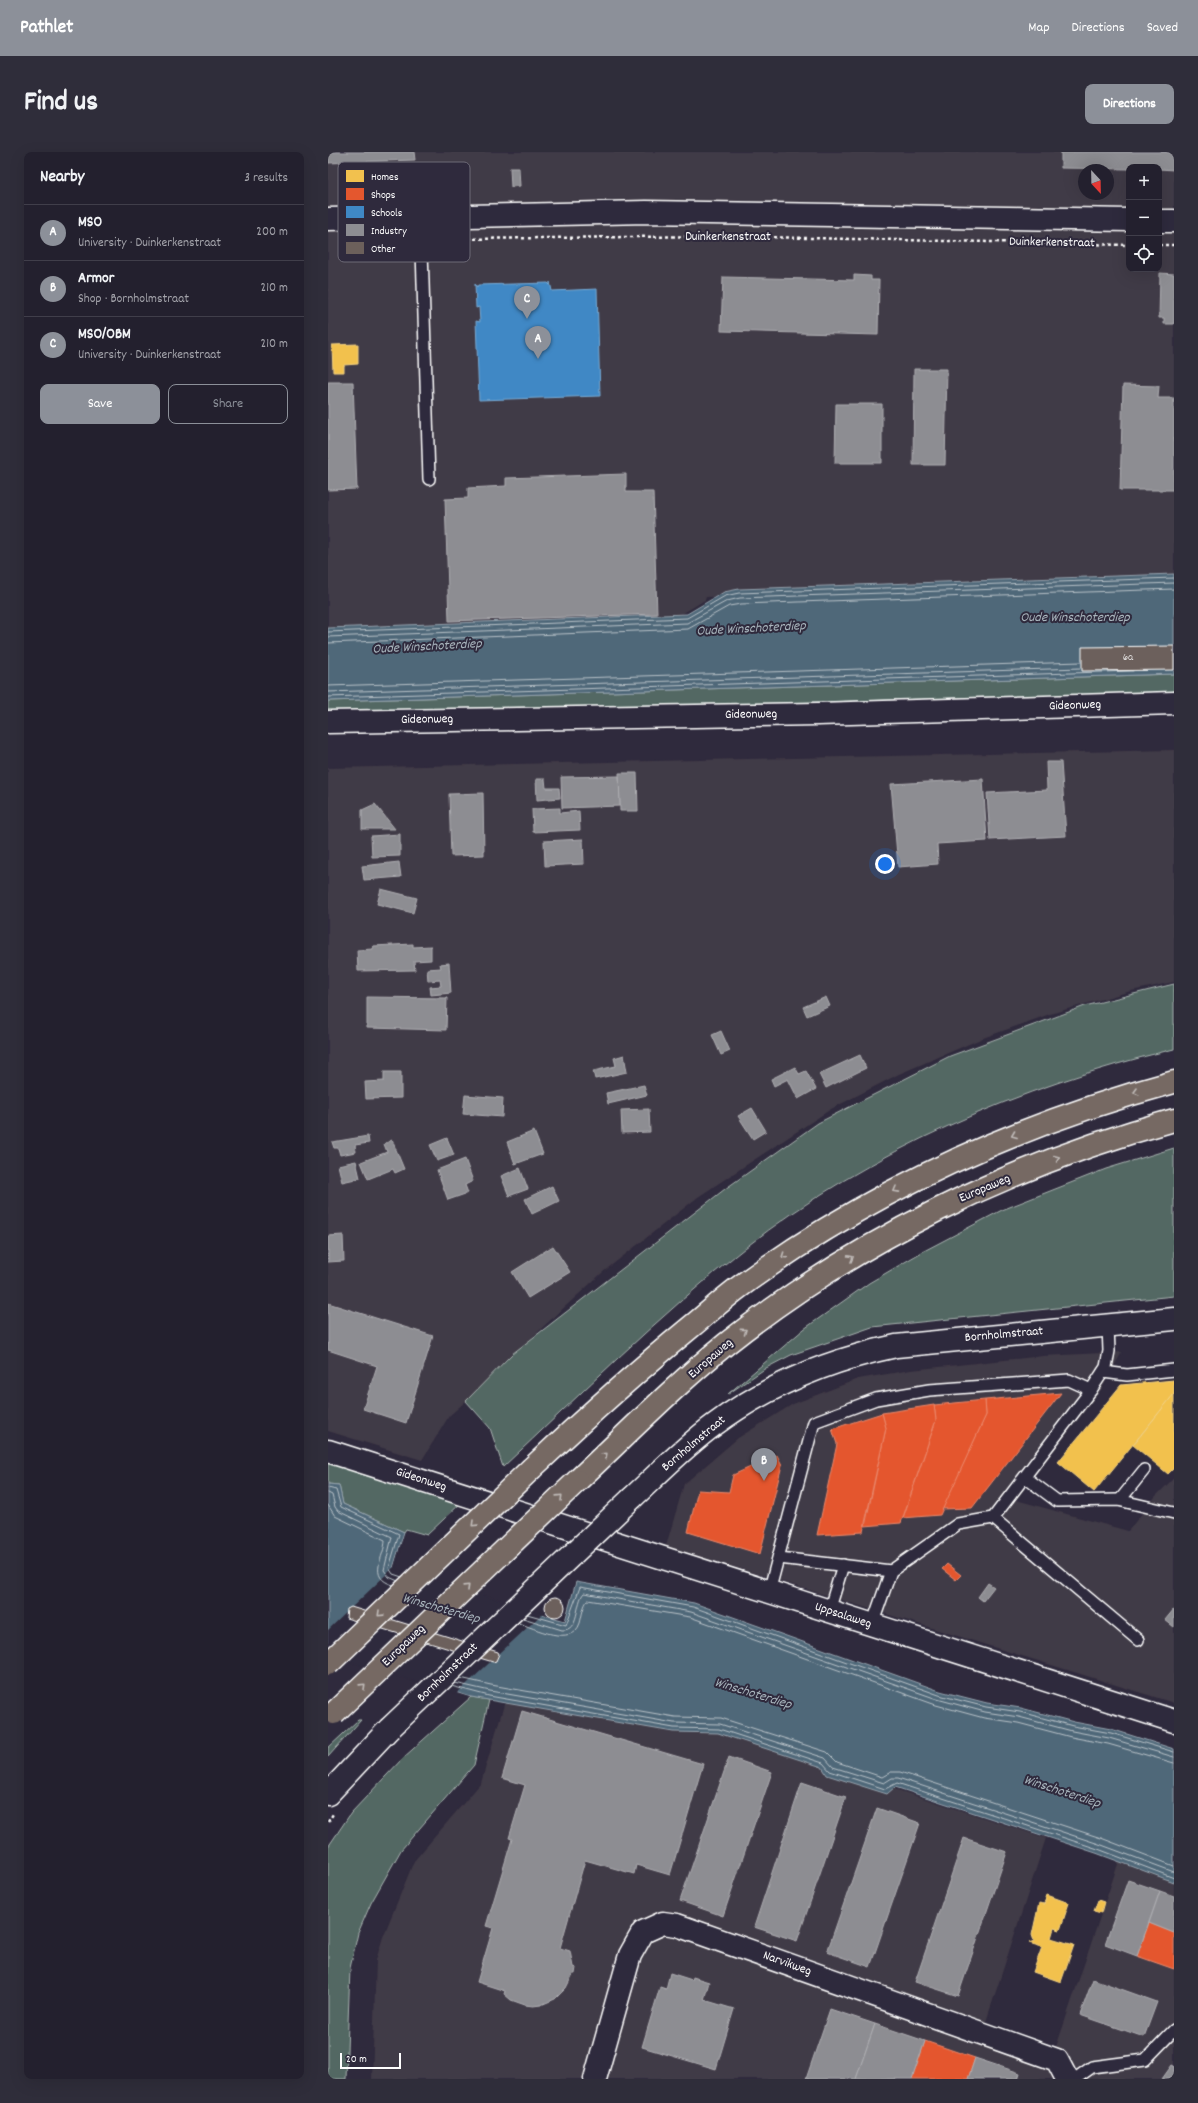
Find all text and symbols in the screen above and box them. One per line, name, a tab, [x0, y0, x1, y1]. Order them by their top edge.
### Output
text: Pathlet	[20, 15, 73, 42]
text: Map	[1028, 18, 1050, 38]
text: Directions	[1072, 18, 1125, 38]
text: Saved	[1147, 18, 1178, 38]
text: Find us	[24, 84, 98, 124]
button: Directions	[1085, 84, 1174, 124]
legend	[338, 162, 470, 262]
north arrow	[1078, 164, 1114, 200]
map controls	[1126, 164, 1162, 272]
button: +	[1126, 164, 1162, 200]
text: Nearby	[40, 166, 84, 190]
text: 3 results	[244, 169, 288, 188]
text: Homes	[371, 170, 399, 186]
text: Shops	[371, 188, 396, 204]
button: −	[1126, 200, 1162, 236]
text: Schools	[371, 206, 403, 222]
text: MSO	[78, 212, 102, 234]
text: A	[49, 223, 57, 242]
text: 200 m	[256, 223, 288, 242]
text: Industry	[371, 224, 407, 240]
street label: Duinkerkenstraat	[685, 228, 771, 247]
street label: Duinkerkenstraat	[1009, 233, 1095, 253]
text: University · Duinkerkenstraat	[78, 234, 221, 253]
button: locate	[1126, 236, 1162, 272]
text: Other	[371, 242, 396, 258]
text: Armor	[78, 268, 114, 290]
text: B	[50, 279, 56, 298]
text: 210 m	[260, 279, 288, 298]
pin: C	[514, 286, 540, 319]
text: Shop · Bornholmstraat	[78, 290, 189, 309]
text: MSO/OBM	[78, 324, 131, 346]
pin: A	[525, 326, 551, 359]
text: C	[50, 335, 56, 354]
text: 210 m	[260, 335, 288, 354]
text: University · Duinkerkenstraat	[78, 346, 221, 365]
button: Save	[40, 384, 160, 424]
button: Share	[168, 384, 288, 424]
water label: Oude Winschoterdiep	[1020, 608, 1130, 628]
water label: Oude Winschoterdiep	[696, 616, 807, 642]
water label: Oude Winschoterdiep	[372, 634, 483, 660]
house number: 6a	[1123, 650, 1134, 666]
street label: Gideonweg	[1049, 696, 1102, 716]
street label: Gideonweg	[725, 705, 778, 725]
street label: Gideonweg	[401, 710, 454, 730]
your location	[875, 854, 895, 874]
one-way arrow	[1133, 1087, 1140, 1096]
one-way arrow	[1010, 1131, 1017, 1139]
one-way arrow	[1053, 1155, 1060, 1163]
street label: Europaweg	[956, 1170, 1014, 1208]
one-way arrow	[893, 1185, 900, 1192]
one-way arrow	[781, 1251, 788, 1259]
one-way arrow	[847, 1255, 855, 1262]
street label: Bornholmstraat	[964, 1322, 1044, 1348]
one-way arrow	[740, 1329, 747, 1336]
street label: Europaweg	[684, 1334, 738, 1384]
street label: Bornholmstraat	[658, 1411, 730, 1477]
pin: B	[751, 1448, 777, 1481]
one-way arrow	[601, 1452, 608, 1459]
street label: Gideonweg	[393, 1463, 449, 1497]
one-way arrow	[555, 1494, 563, 1502]
one-way arrow	[471, 1519, 479, 1527]
one-way arrow	[462, 1585, 469, 1592]
water label: Winschoterdiep	[400, 1588, 482, 1630]
street label: Uppsalaweg	[812, 1598, 874, 1634]
one-way arrow	[377, 1609, 385, 1617]
street label: Europaweg	[378, 1620, 430, 1672]
street label: Bornholmstraat	[413, 1639, 483, 1707]
water label: Winschoterdiep	[712, 1673, 794, 1715]
one-way arrow	[358, 1684, 365, 1691]
water label: Winschoterdiep	[1021, 1770, 1103, 1814]
street label: Narvikweg	[760, 1946, 814, 1982]
scale bar	[340, 2051, 401, 2070]
text: 20 m	[346, 2052, 367, 2068]

